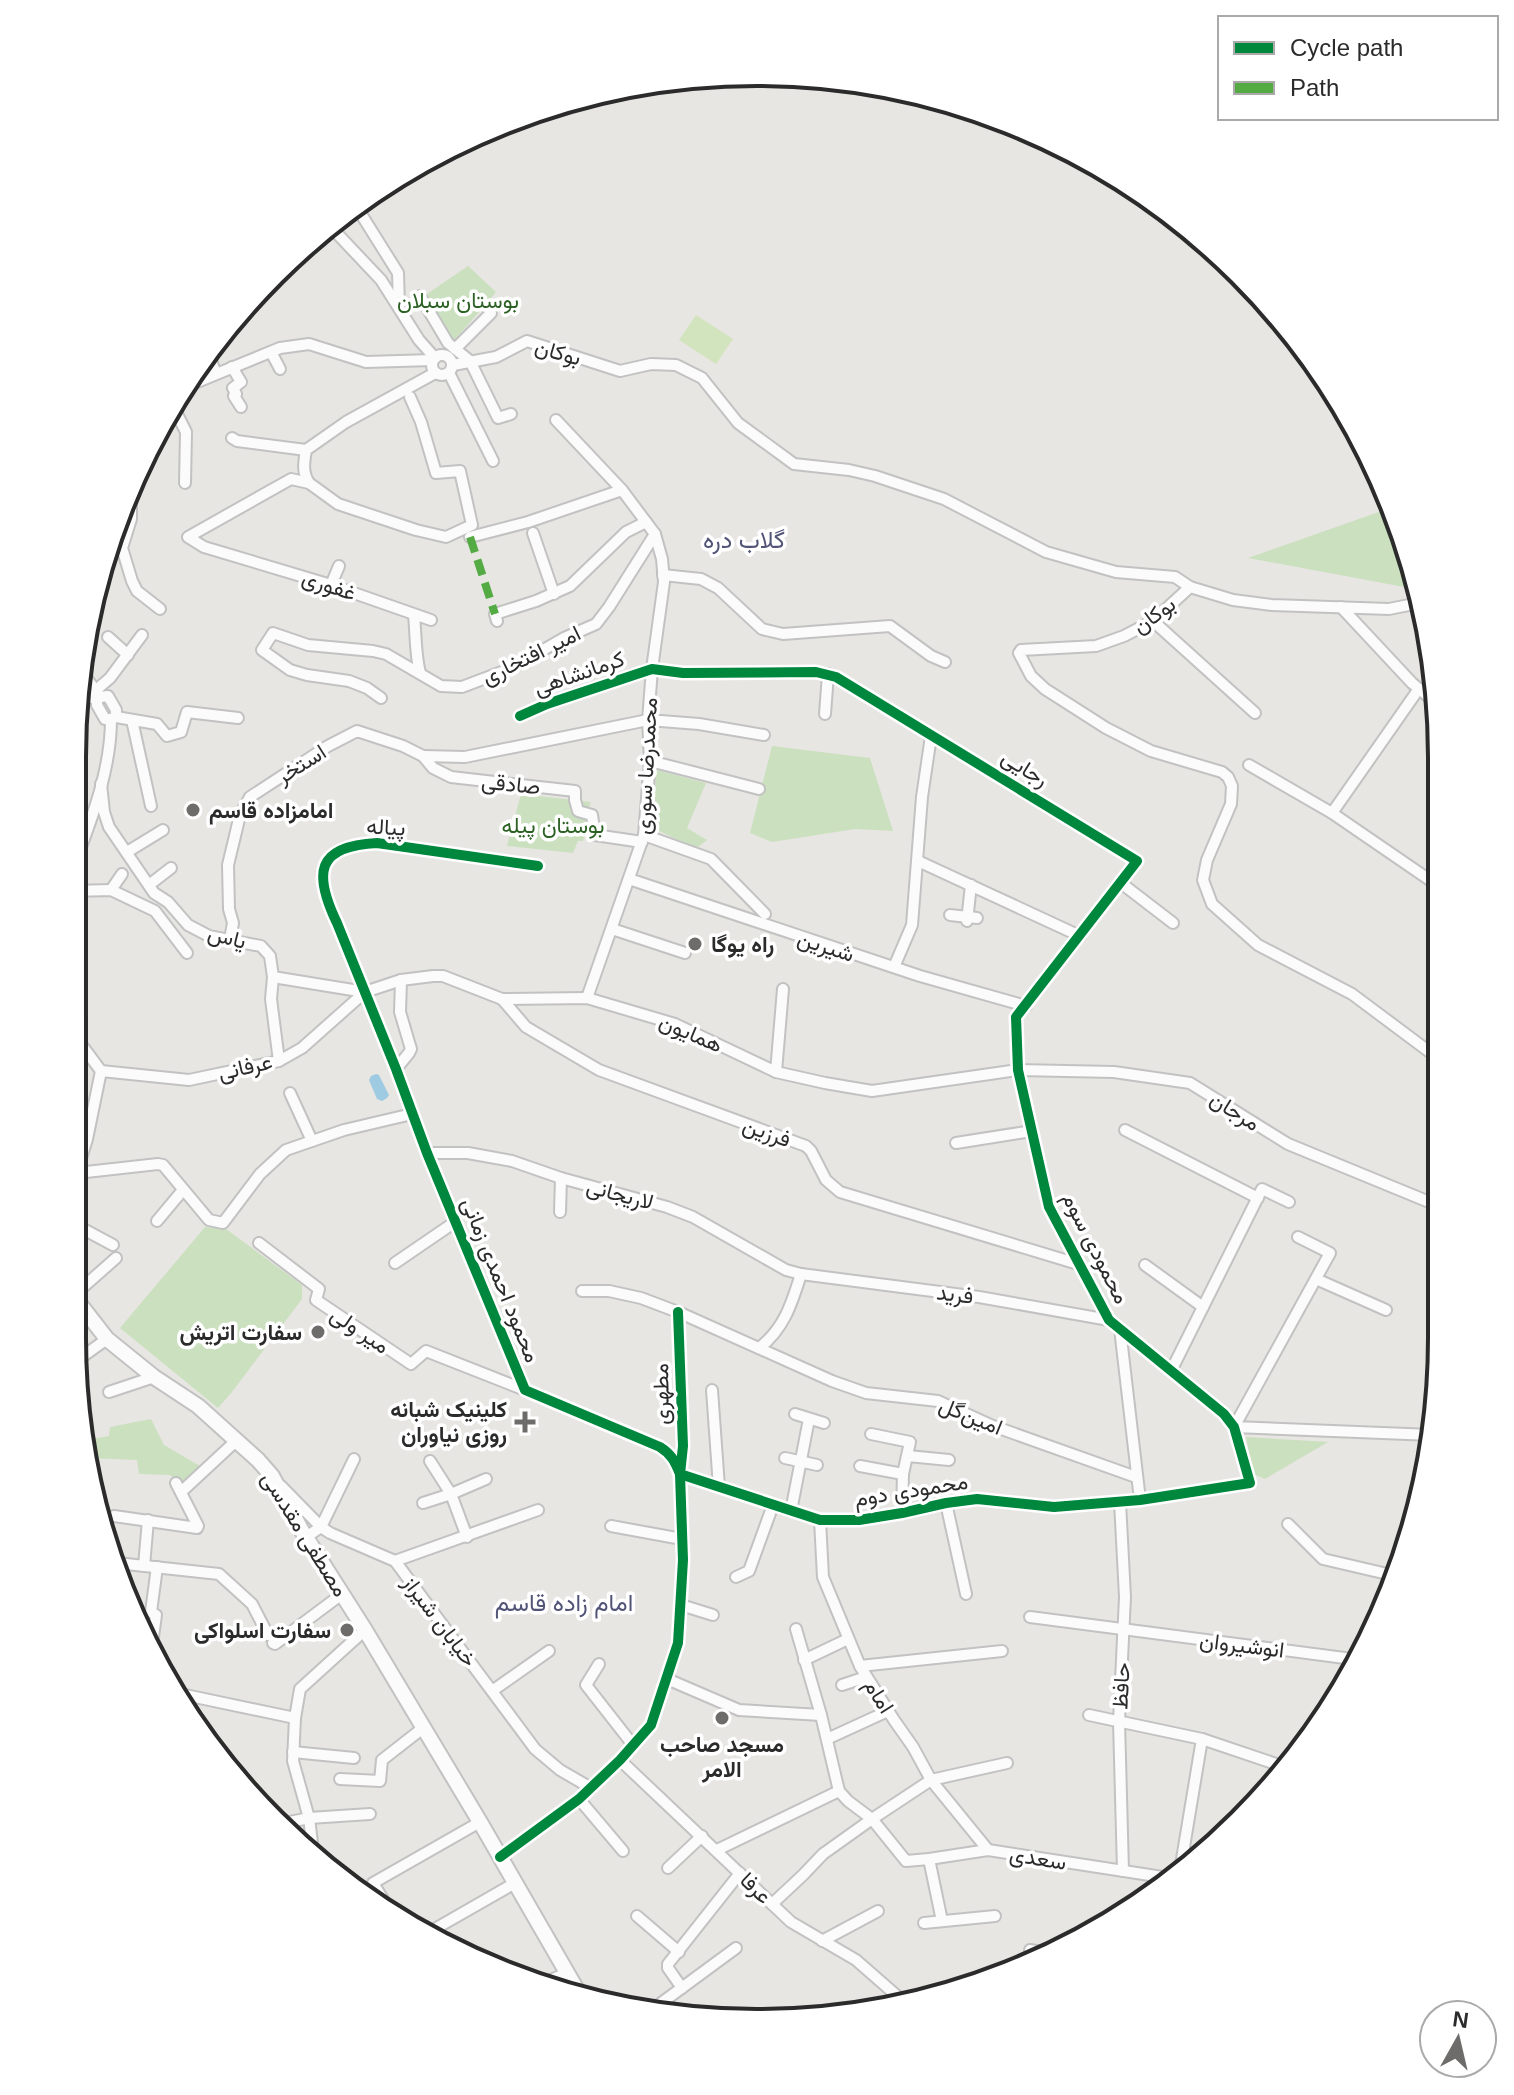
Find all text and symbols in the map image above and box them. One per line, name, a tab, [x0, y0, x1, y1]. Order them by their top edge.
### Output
legend	[1218, 16, 1498, 120]
text: Cycle path	[1290, 34, 1403, 61]
text: Path	[1290, 74, 1339, 101]
park label: بوستان سبلان	[397, 288, 519, 314]
street label: بوکان	[532, 334, 584, 371]
district label: گلاب دره	[703, 526, 785, 555]
street label: غفوری	[299, 565, 359, 606]
street label: بوکان	[1128, 591, 1181, 640]
street label: امیر افتخاری	[477, 620, 585, 691]
street label: کرمانشاهی	[530, 646, 628, 701]
street label: محمدرضا سوری	[630, 697, 663, 835]
street label: استخر	[271, 739, 331, 790]
street label: رجایی	[996, 744, 1053, 793]
street label: صادقی	[480, 768, 542, 801]
place label: امامزاده قاسم	[209, 798, 333, 825]
marker: امامزاده قاسم	[184, 801, 202, 819]
street label: پیاله	[366, 813, 406, 843]
park label: بوستان پیله	[502, 813, 604, 840]
street label: یاس	[205, 920, 249, 955]
street label: شیرین	[794, 925, 857, 968]
place label: راه یوگا	[711, 932, 774, 958]
marker: راه یوگا	[686, 935, 704, 953]
street label: همایون	[655, 1009, 726, 1058]
street label: عرفانی	[215, 1049, 275, 1086]
street label: مرجان	[1205, 1086, 1264, 1137]
street label: فرزین	[739, 1112, 794, 1153]
street label: لاریجانی	[584, 1173, 656, 1216]
street label: محمودی سوم	[1055, 1188, 1135, 1309]
street label: محمود احمدی زمانی	[456, 1194, 545, 1366]
street label: فرید	[935, 1279, 975, 1310]
street label: میر ولی	[325, 1301, 394, 1359]
place label: سفارت اتریش	[180, 1320, 302, 1346]
marker: سفارت اتریش	[309, 1323, 327, 1341]
street label: مطهری	[648, 1363, 675, 1425]
street label: امین‌گل	[935, 1392, 1006, 1441]
place label: کلینیک شبانه روزی نیاوران	[390, 1397, 507, 1448]
marker: کلینیک شبانه روزی نیاوران	[514, 1411, 536, 1433]
street label: مصطفی مقدسی	[256, 1467, 353, 1602]
street label: محمودی دوم	[852, 1469, 970, 1513]
street label: خیابان شیراز	[396, 1570, 482, 1672]
district label: امام زاده قاسم	[495, 1589, 633, 1619]
place label: سفارت اسلواکی	[194, 1618, 331, 1644]
marker: سفارت اسلواکی	[338, 1621, 356, 1639]
street label: انوشیروان	[1198, 1627, 1286, 1664]
street label: حافظ	[1107, 1662, 1135, 1710]
street label: امام	[857, 1674, 899, 1719]
marker: مسجد صاحب الامر	[713, 1709, 731, 1727]
place label: مسجد صاحب الامر	[660, 1732, 784, 1783]
street label: سعدی	[1008, 1841, 1068, 1876]
street label: عرفا	[734, 1867, 777, 1910]
north arrow	[1418, 1999, 1498, 2079]
text: N	[1451, 2006, 1470, 2033]

